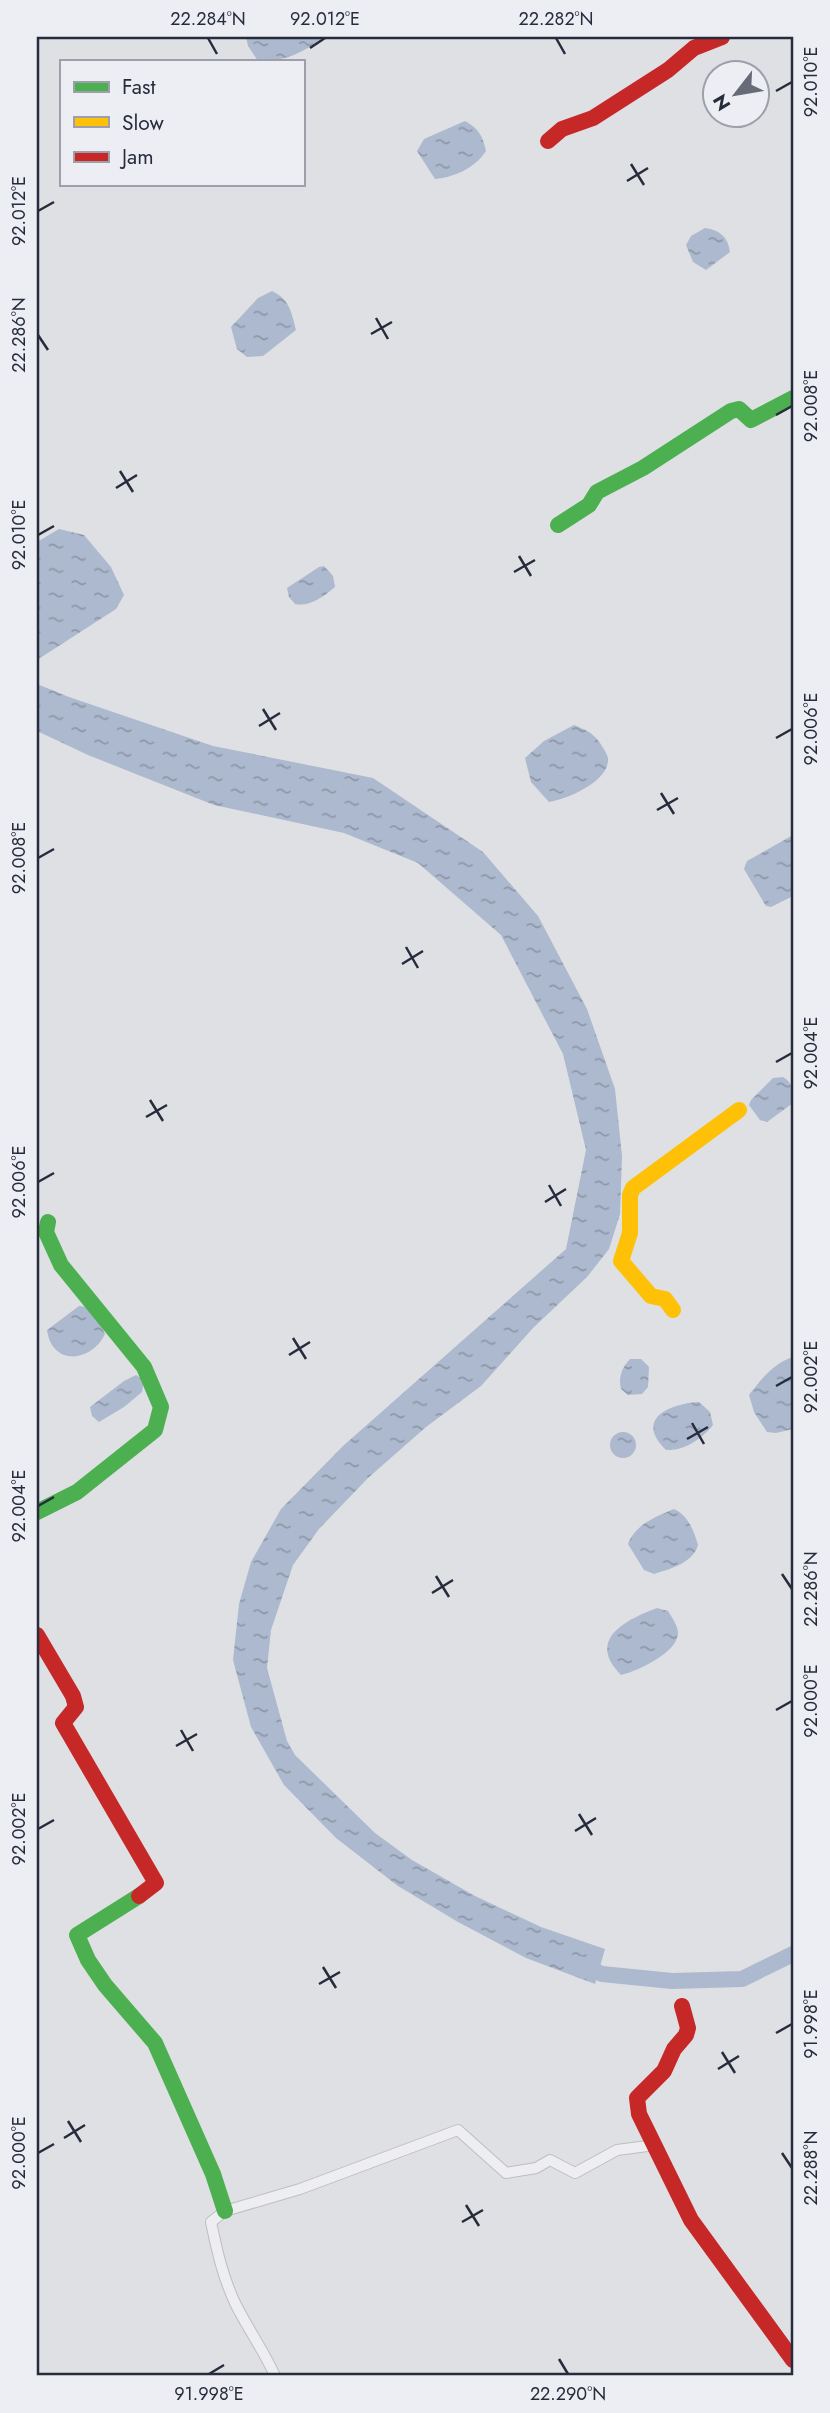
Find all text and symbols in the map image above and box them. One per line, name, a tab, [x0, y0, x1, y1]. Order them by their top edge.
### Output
text: 22.284°N	[170, 6, 246, 32]
text: 92.012°E	[290, 6, 360, 32]
text: 22.282°N	[518, 6, 594, 32]
text: 92.010°E	[798, 47, 824, 117]
legend	[60, 60, 304, 186]
north arrow	[700, 60, 770, 130]
text: Fast	[122, 72, 155, 102]
text: N	[706, 89, 737, 116]
text: Slow	[122, 108, 164, 138]
text: Jam	[119, 142, 154, 172]
text: 92.012°E	[6, 176, 32, 246]
text: 22.286°N	[6, 297, 32, 373]
text: 92.008°E	[798, 370, 824, 442]
text: 92.010°E	[6, 500, 32, 570]
text: 92.006°E	[798, 693, 824, 765]
text: 92.008°E	[6, 822, 32, 894]
text: 92.004°E	[798, 1016, 824, 1090]
text: 92.006°E	[6, 1146, 32, 1218]
text: 92.002°E	[798, 1341, 824, 1413]
text: 92.004°E	[6, 1469, 32, 1543]
text: 22.286°N	[798, 1551, 824, 1627]
text: 92.000°E	[798, 1664, 824, 1738]
text: 92.002°E	[6, 1793, 32, 1865]
text: 91.998°E	[798, 1989, 824, 2059]
text: 92.000°E	[6, 2116, 32, 2190]
text: 22.288°N	[798, 2131, 824, 2205]
text: 91.998°E	[174, 2381, 244, 2407]
text: 22.290°N	[530, 2381, 606, 2407]

